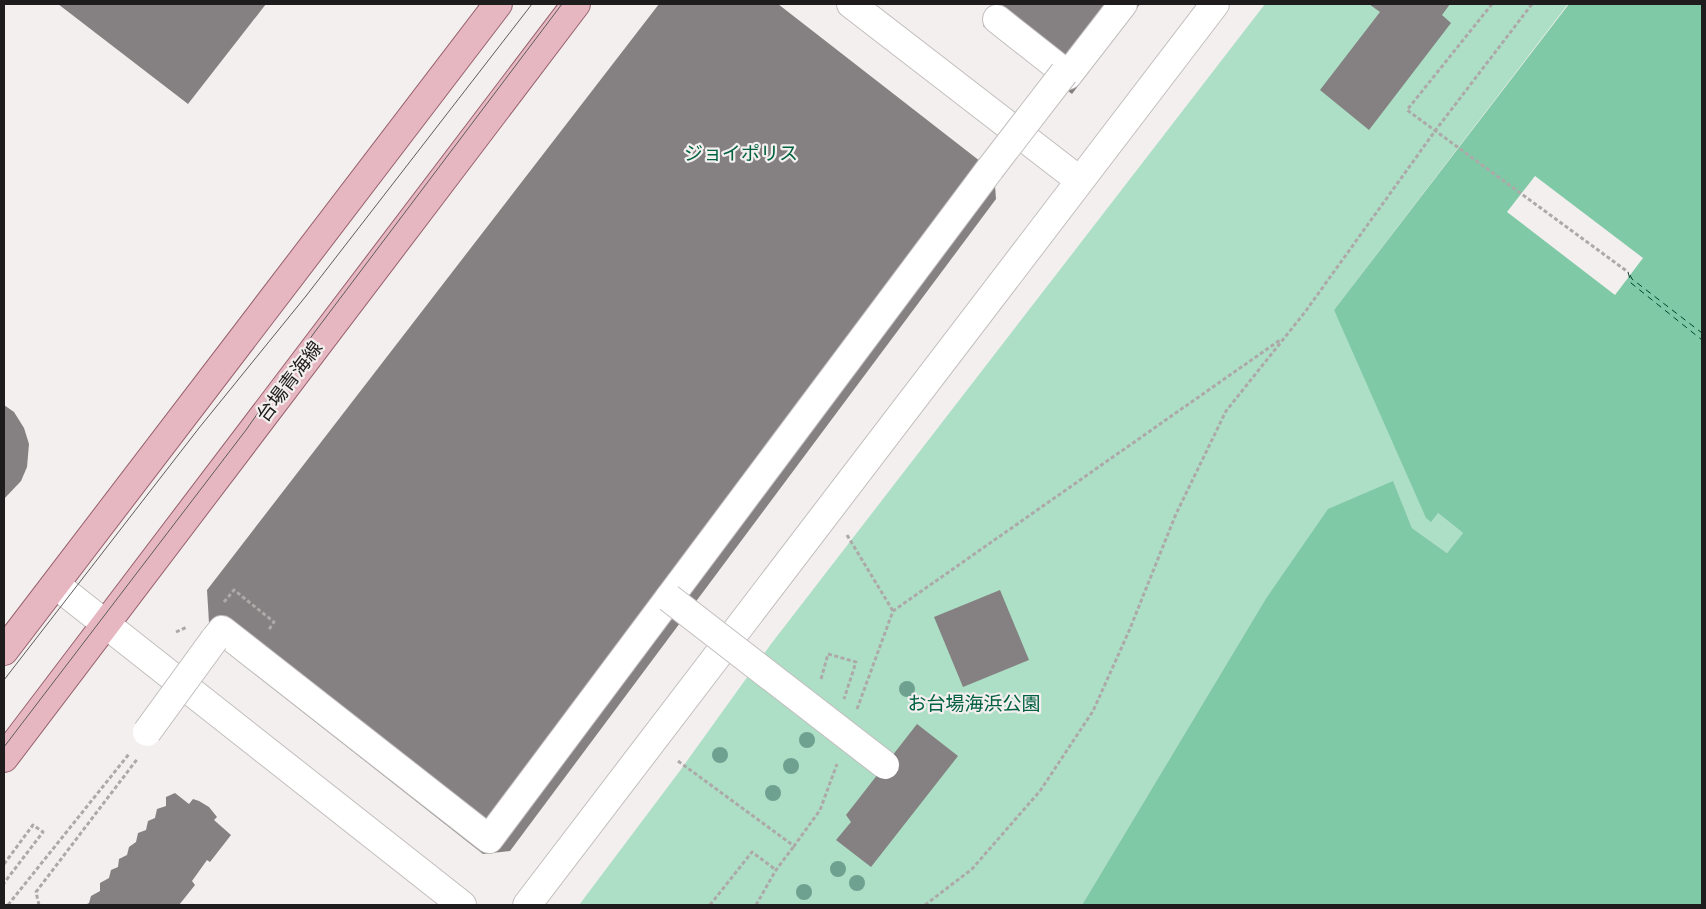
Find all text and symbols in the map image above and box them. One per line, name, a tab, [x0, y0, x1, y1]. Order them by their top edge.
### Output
park label: ジョイポリス	[684, 141, 798, 165]
street label: 台場青海線	[251, 336, 327, 426]
park label: お台場海浜公園	[907, 691, 1041, 715]

